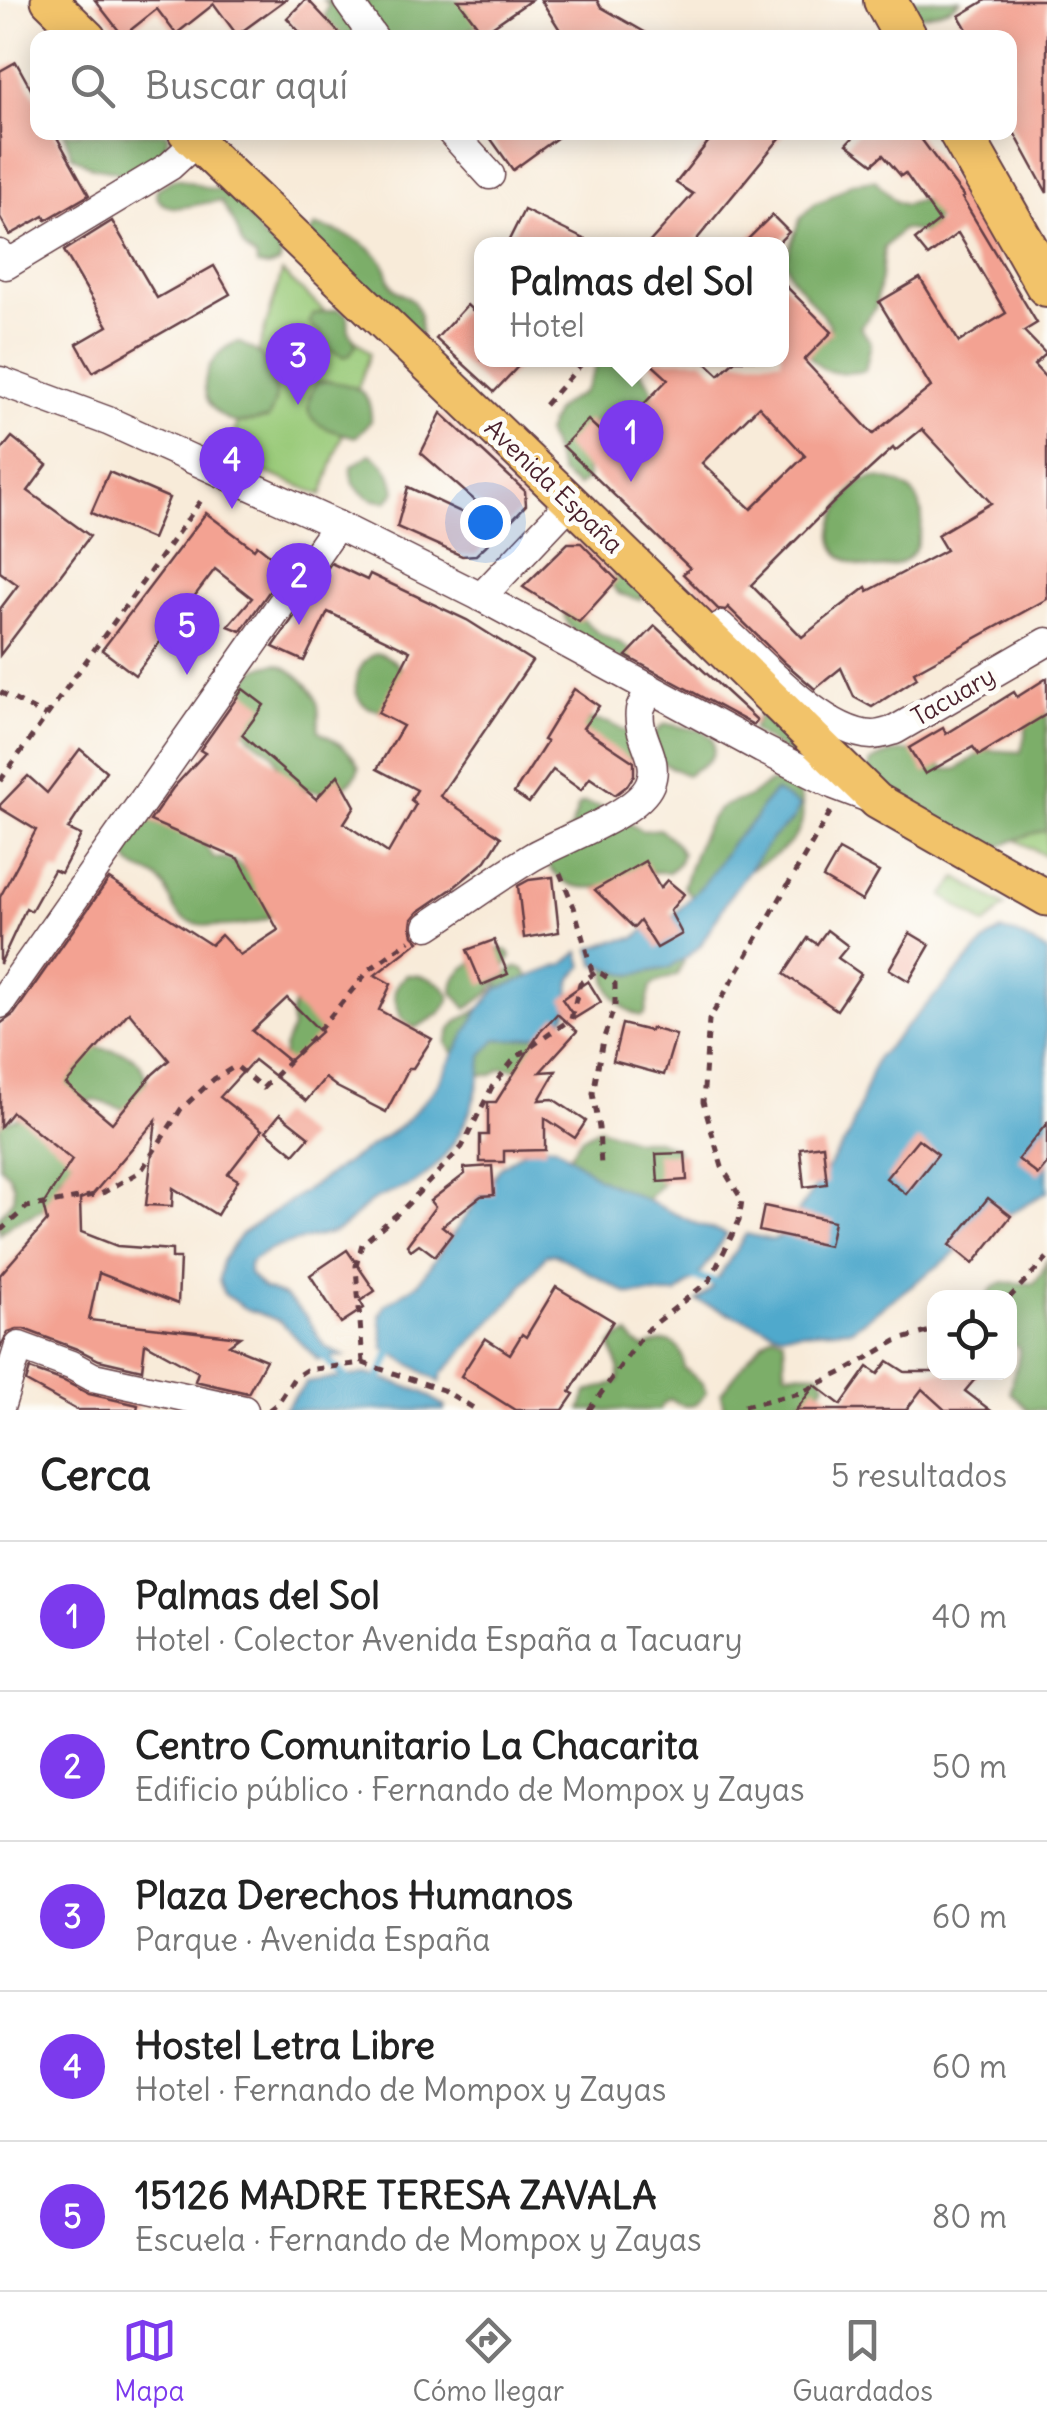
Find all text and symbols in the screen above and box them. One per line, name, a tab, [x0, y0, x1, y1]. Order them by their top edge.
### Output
search box	[30, 30, 1017, 140]
icon: search	[65, 58, 120, 113]
text: Buscar aquí	[145, 62, 348, 109]
popup	[474, 237, 789, 367]
text: Palmas del Sol	[509, 258, 754, 305]
text: Hotel	[509, 305, 585, 346]
pin: 3	[266, 322, 330, 405]
pin: 1	[598, 400, 664, 482]
street label: Avenida España	[478, 412, 630, 560]
pin: 4	[200, 426, 264, 509]
your location	[460, 497, 511, 548]
pin: 2	[266, 542, 332, 625]
pin: 5	[154, 592, 220, 675]
street label: Tacuary	[905, 659, 1001, 733]
map controls	[927, 1290, 1017, 1380]
button: locate	[927, 1290, 1017, 1380]
text: Cerca	[40, 1449, 151, 1501]
text: 5 resultados	[831, 1455, 1007, 1496]
text: Palmas del Sol	[135, 1572, 380, 1619]
text: 1	[66, 1596, 79, 1637]
text: 40 m	[932, 1596, 1007, 1637]
text: Hotel · Colector Avenida España a Tacuary	[135, 1619, 743, 1660]
text: Centro Comunitario La Chacarita	[135, 1722, 699, 1769]
text: 2	[64, 1746, 81, 1787]
text: 50 m	[932, 1746, 1007, 1787]
text: Edificio público · Fernando de Mompox y Zayas	[135, 1769, 805, 1810]
text: Plaza Derechos Humanos	[135, 1872, 573, 1919]
text: 3	[63, 1896, 82, 1937]
text: 60 m	[932, 1896, 1007, 1937]
text: Parque · Avenida España	[135, 1919, 490, 1960]
text: Hostel Letra Libre	[135, 2022, 435, 2069]
text: 4	[63, 2046, 82, 2087]
text: 60 m	[932, 2046, 1007, 2087]
text: Hotel · Fernando de Mompox y Zayas	[135, 2069, 666, 2110]
text: 15126 MADRE TERESA ZAVALA	[135, 2172, 657, 2219]
text: 5	[63, 2196, 82, 2237]
text: 80 m	[932, 2196, 1007, 2237]
text: Escuela · Fernando de Mompox y Zayas	[135, 2219, 702, 2260]
tab: Mapa	[114, 2313, 184, 2409]
tab: Cómo llegar	[413, 2313, 564, 2409]
tab: Guardados	[792, 2313, 933, 2409]

